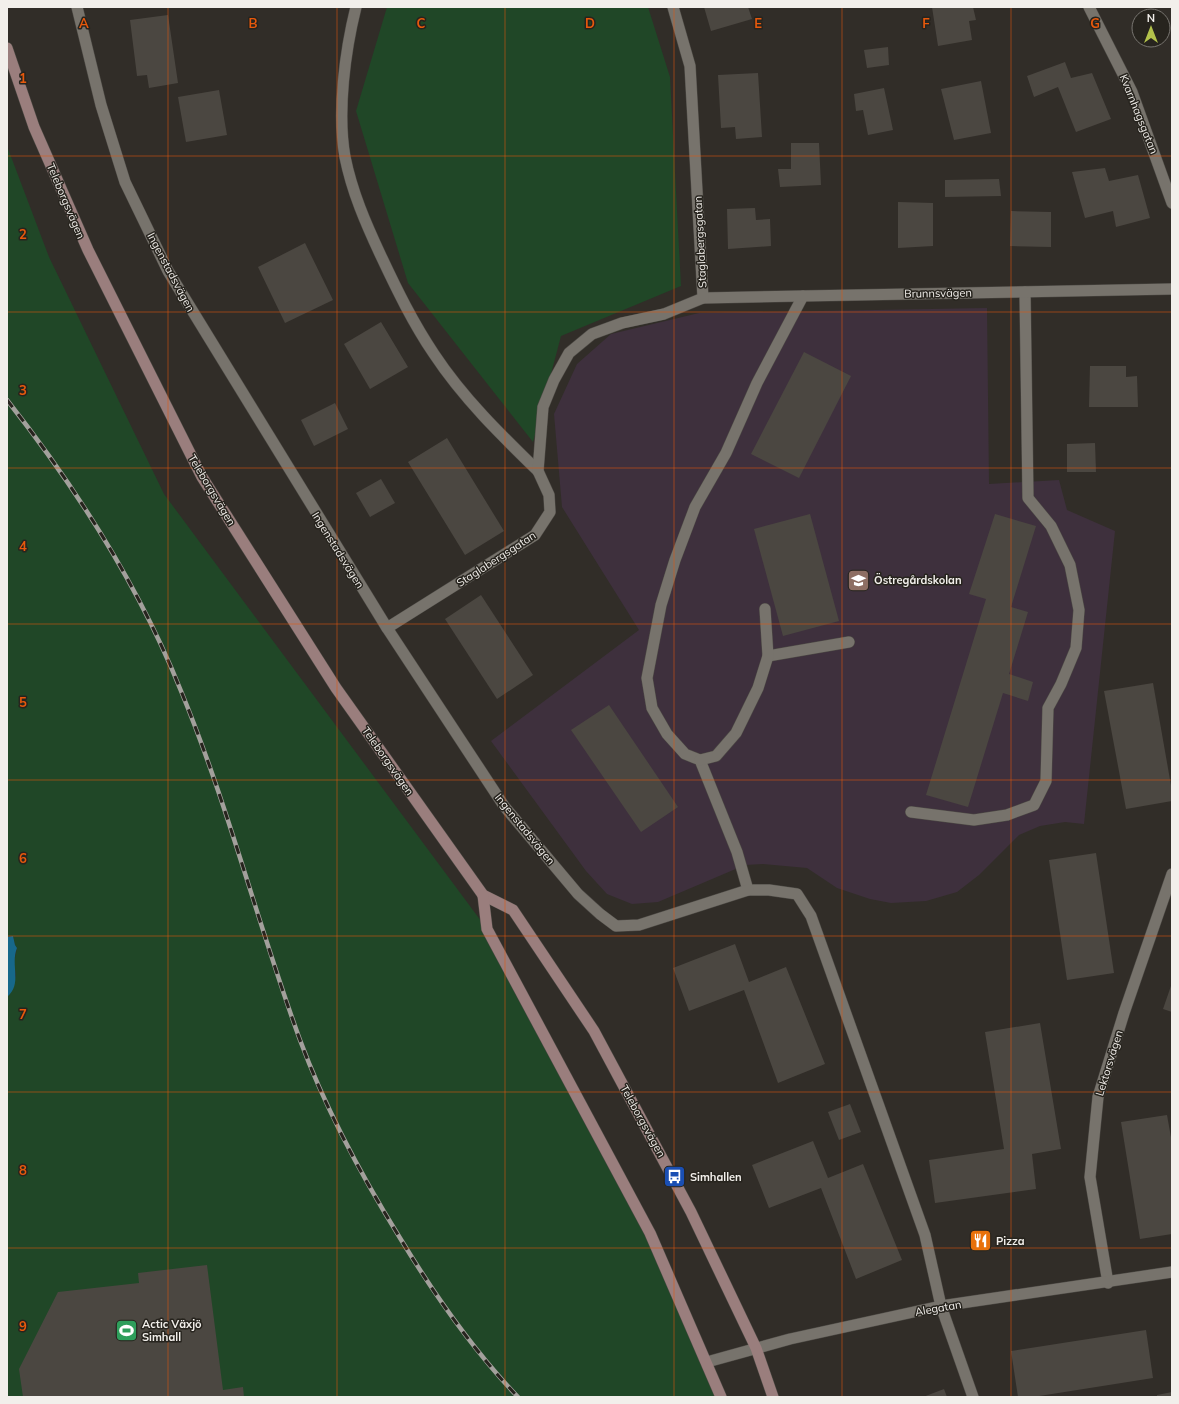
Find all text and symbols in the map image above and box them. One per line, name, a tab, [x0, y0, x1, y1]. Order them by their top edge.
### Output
north arrow	[1131, 8, 1171, 48]
text: N	[1147, 11, 1155, 25]
text: A	[79, 15, 89, 31]
text: B	[249, 15, 258, 31]
text: C	[417, 15, 426, 31]
text: D	[585, 15, 595, 31]
text: E	[754, 15, 762, 31]
text: F	[922, 15, 930, 31]
text: G	[1090, 15, 1100, 31]
text: 1	[19, 70, 27, 86]
street label: Kvarnhagsgatan	[1117, 72, 1161, 156]
street label: Teleborgsvägen	[44, 161, 88, 241]
street label: Staglabergsgatan	[691, 196, 709, 288]
text: 2	[19, 226, 27, 242]
street label: Ingenstadsvägen	[144, 230, 198, 314]
street label: Brunnsvägen	[904, 285, 972, 301]
text: 3	[19, 382, 27, 398]
street label: Teleborgsvägen	[185, 452, 239, 528]
street label: Ingenstadsvägen	[309, 509, 367, 591]
street label: Staglabergsgatan	[454, 528, 538, 590]
text: 4	[19, 538, 27, 554]
school or university icon: Östregårdskolan	[846, 567, 872, 593]
place label: Östregårdskolan	[874, 572, 962, 587]
text: 5	[19, 694, 27, 710]
street label: Teleborgsvägen	[359, 724, 417, 798]
street label: Ingenstadsvägen	[492, 791, 558, 867]
text: 6	[19, 850, 27, 866]
text: 7	[19, 1006, 27, 1022]
street label: Lektorsvägen	[1092, 1028, 1126, 1098]
street label: Teleborgsvägen	[617, 1082, 669, 1160]
text: 8	[19, 1162, 27, 1178]
bus stop icon: Simhallen	[661, 1164, 687, 1190]
place label: Simhallen	[690, 1170, 742, 1184]
restaurant icon: Pizza	[967, 1228, 993, 1254]
place label: Pizza	[996, 1234, 1025, 1248]
street label: Alegatan	[914, 1297, 962, 1319]
sports icon: Actic Växjö Simhall	[114, 1317, 140, 1343]
place label: Actic Växjö Simhall	[142, 1317, 202, 1344]
text: 9	[19, 1318, 27, 1334]

